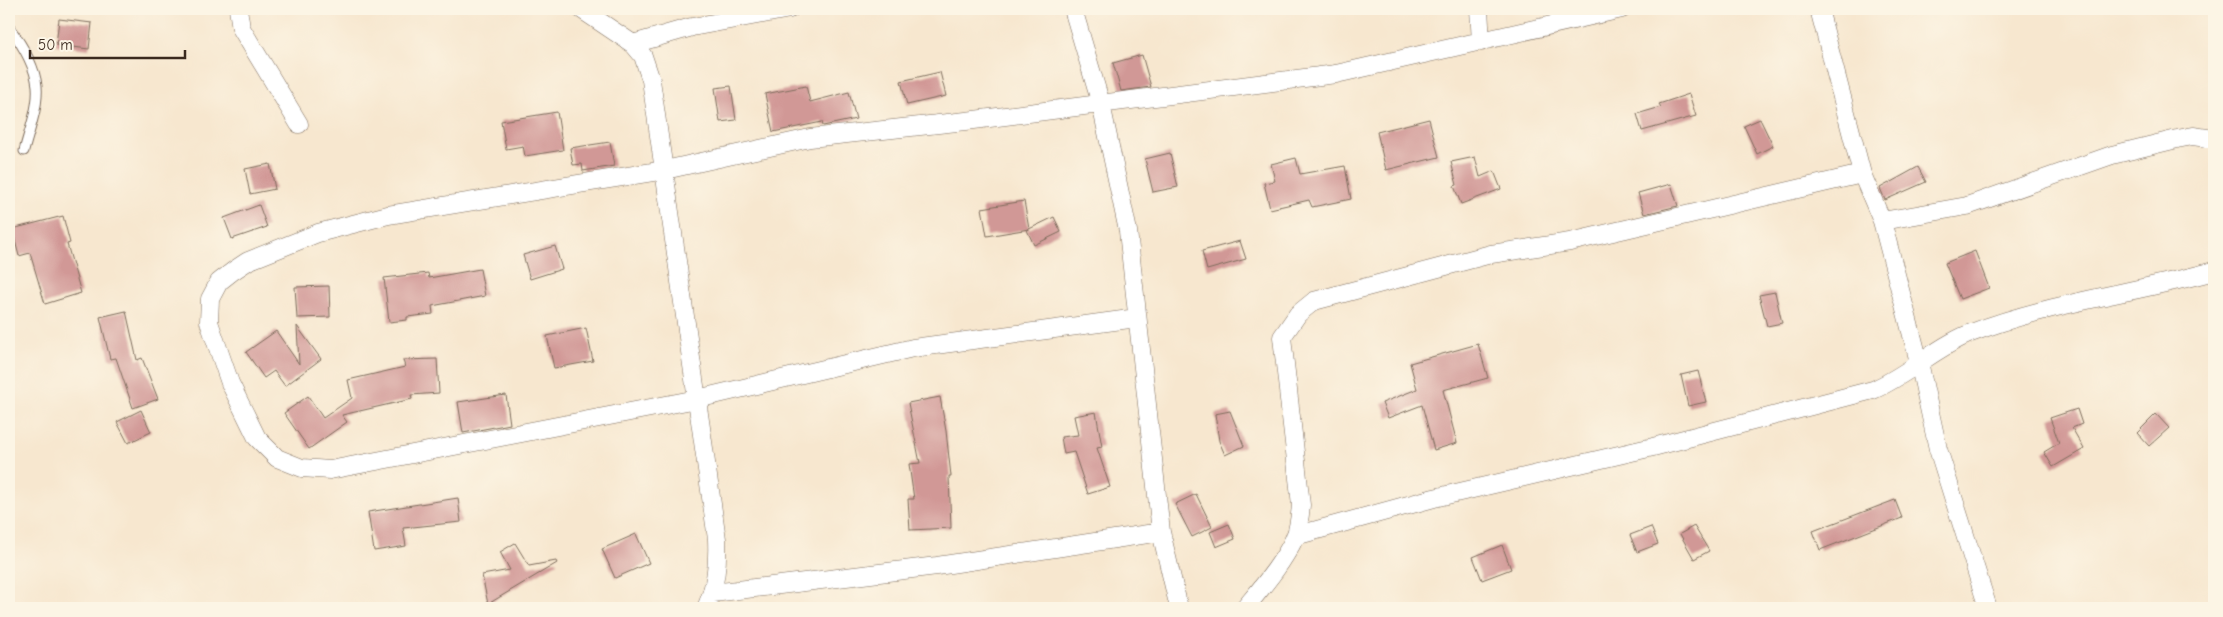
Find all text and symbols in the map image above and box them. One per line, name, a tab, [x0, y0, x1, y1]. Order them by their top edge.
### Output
scale bar	[30, 28, 185, 60]
text: 50 m	[38, 36, 73, 54]

